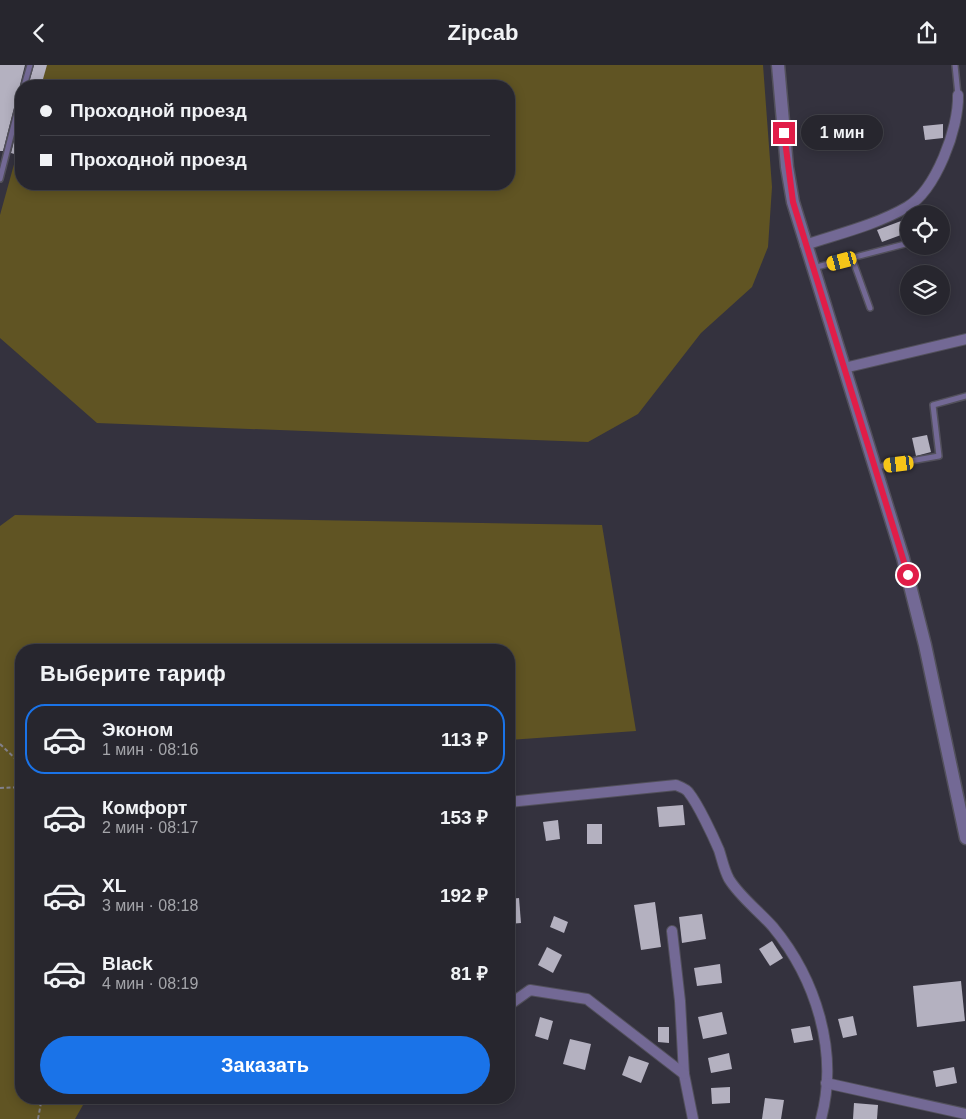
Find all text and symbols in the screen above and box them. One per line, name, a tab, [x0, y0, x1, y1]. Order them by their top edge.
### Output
icon: back	[25, 19, 53, 47]
icon: share	[913, 19, 941, 47]
text: Zipcab	[448, 20, 518, 45]
text: Проходной проезд	[70, 100, 247, 121]
callout: 1 мин	[802, 115, 884, 151]
route end	[773, 122, 795, 144]
text: 1 мин	[820, 124, 864, 141]
text: Проходной проезд	[70, 149, 247, 170]
map controls	[900, 205, 950, 315]
button: locate	[900, 205, 950, 255]
car	[825, 250, 858, 272]
button: layers	[900, 265, 950, 315]
car	[883, 455, 914, 473]
route start	[897, 564, 919, 586]
text: Выберите тариф	[40, 661, 226, 686]
icon: car	[42, 717, 87, 762]
text: Эконом	[102, 719, 173, 740]
text: 113 ₽	[441, 729, 488, 750]
text: 1 мин · 08:16	[102, 741, 198, 758]
icon: car	[42, 795, 87, 840]
text: Комфорт	[102, 797, 187, 818]
text: 153 ₽	[440, 807, 488, 828]
text: 2 мин · 08:17	[102, 819, 198, 836]
icon: car	[42, 873, 87, 918]
text: XL	[102, 875, 126, 896]
text: 192 ₽	[440, 885, 488, 906]
text: 3 мин · 08:18	[102, 897, 198, 914]
icon: car	[42, 951, 87, 996]
text: Black	[102, 953, 153, 974]
text: 81 ₽	[451, 963, 488, 984]
text: 4 мин · 08:19	[102, 975, 198, 992]
button: Заказать	[40, 1036, 490, 1094]

